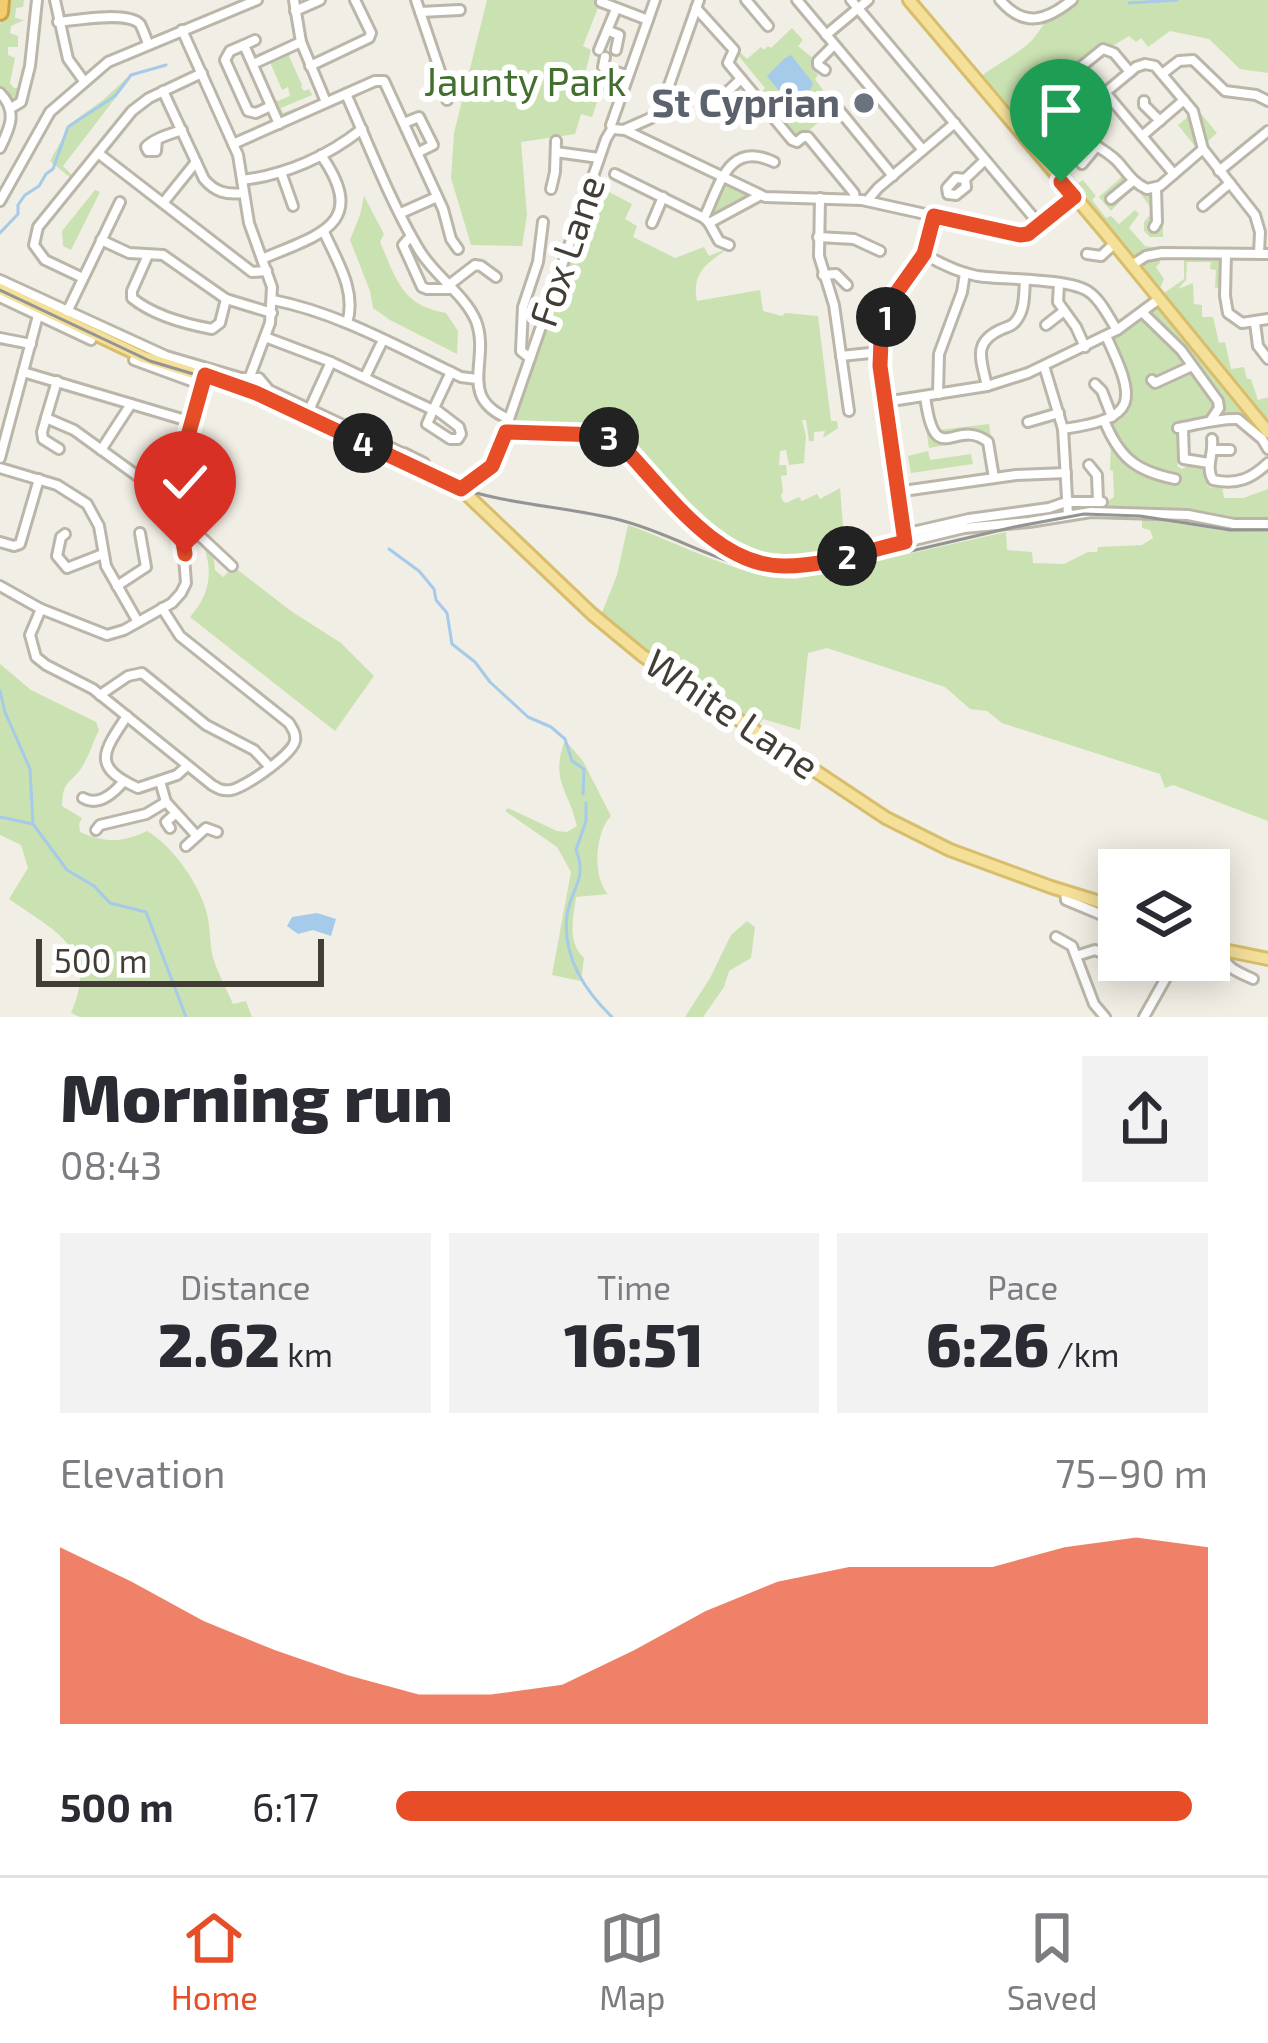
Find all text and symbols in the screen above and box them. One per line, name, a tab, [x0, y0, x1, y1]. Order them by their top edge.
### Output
park label: Jaunty Park	[424, 57, 626, 104]
pin	[1010, 59, 1112, 182]
icon: arrive	[1028, 77, 1094, 143]
place label: St Cyprian	[652, 78, 840, 126]
marker: St Cyprian	[851, 90, 877, 116]
street label: Fox Lane	[518, 169, 613, 332]
pin: 1	[856, 287, 916, 347]
text: 1	[879, 297, 893, 337]
pin: 3	[579, 407, 639, 467]
pin: 4	[333, 413, 393, 473]
text: 3	[600, 417, 618, 457]
text: 4	[352, 423, 374, 463]
pin	[134, 431, 236, 554]
icon: check	[152, 449, 218, 515]
pin: 2	[817, 526, 877, 586]
text: 2	[837, 536, 857, 576]
street label: White Lane	[637, 638, 828, 788]
map controls	[1098, 849, 1230, 981]
button: layers	[1098, 849, 1230, 981]
scale bar	[36, 933, 324, 986]
text: 500 m	[54, 940, 148, 980]
text: Morning run	[60, 1056, 453, 1135]
button: share	[1082, 1056, 1208, 1182]
text: 08:43	[60, 1141, 162, 1188]
text: Distance	[180, 1267, 310, 1307]
text: Time	[597, 1267, 671, 1307]
text: Pace	[987, 1267, 1058, 1307]
text: 2.62	[158, 1307, 280, 1379]
text: 16:51	[564, 1307, 704, 1379]
text: 6:26	[926, 1307, 1049, 1379]
text: km	[280, 1334, 333, 1374]
text: /km	[1049, 1334, 1119, 1374]
text: Elevation	[60, 1449, 225, 1496]
text: 75–90 m	[1055, 1449, 1208, 1496]
text: 500 m	[60, 1783, 174, 1830]
text: 6:17	[252, 1783, 319, 1830]
tab: Home	[171, 1905, 258, 2017]
tab: Map	[599, 1905, 666, 2017]
tab: Saved	[1007, 1905, 1097, 2017]

